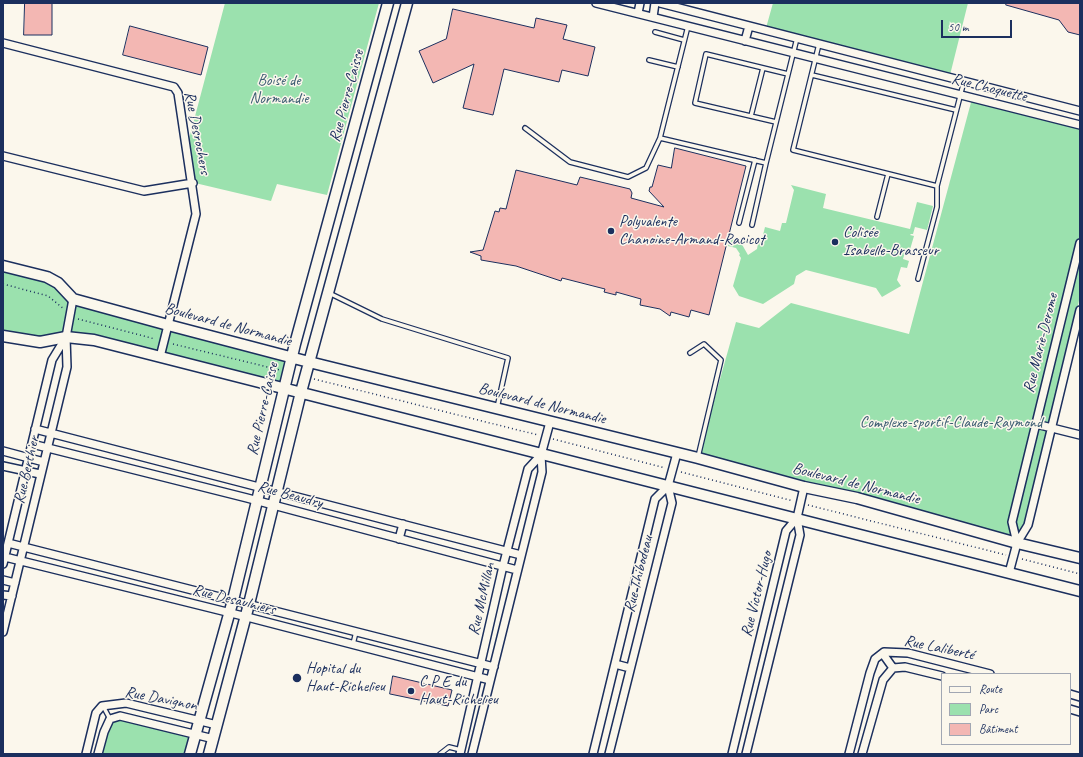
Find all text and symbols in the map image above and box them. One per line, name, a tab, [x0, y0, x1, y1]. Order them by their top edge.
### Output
scale bar	[943, 12, 1014, 38]
text: 50 m	[948, 19, 968, 35]
street label: Rue Pierre-Caisse	[326, 48, 368, 144]
street label: Rue Choquette	[949, 69, 1029, 107]
park label: Boisé de Normandie	[250, 71, 308, 109]
street label: Rue Desrochers	[180, 90, 214, 176]
place label: Polyvalente Chanoine-Armand-Racicot	[619, 212, 764, 250]
place label: Colisée Isabelle-Brasseur	[843, 223, 938, 261]
marker: Polyvalente Chanoine-Armand-Racicot	[606, 226, 616, 236]
marker: Colisée Isabelle-Brasseur	[830, 237, 840, 247]
street label: Rue Marie-Derome	[1019, 291, 1063, 395]
street label: Boulevard de Normandie	[163, 299, 293, 351]
street label: Rue Pierre-Caisse	[243, 361, 283, 457]
street label: Boulevard de Normandie	[476, 379, 608, 429]
park label: Complexe-sportif-Claude-Raymond	[860, 413, 1042, 433]
street label: Rue Berthier	[10, 434, 44, 506]
street label: Boulevard de Normandie	[790, 459, 922, 509]
street label: Rue Beaudry	[255, 477, 325, 513]
street label: Rue Thibodeau	[620, 534, 658, 614]
street label: Rue Victor-Hugo	[737, 549, 777, 639]
street label: Rue McMillan	[464, 561, 500, 637]
street label: Rue Desaulniers	[191, 580, 277, 620]
street label: Rue Laliberté	[902, 631, 976, 665]
place label: Hopital du Haut-Richelieu	[306, 659, 385, 697]
marker: Hopital du Haut-Richelieu	[291, 672, 303, 684]
place label: C P E du Haut-Richelieu	[419, 672, 498, 710]
legend	[941, 673, 1071, 745]
text: Route	[979, 681, 1002, 697]
street label: Rue Davignon	[123, 683, 199, 715]
marker: C P E du Haut-Richelieu	[406, 686, 416, 696]
text: Parc	[979, 701, 998, 717]
text: Bâtiment	[979, 721, 1017, 737]

